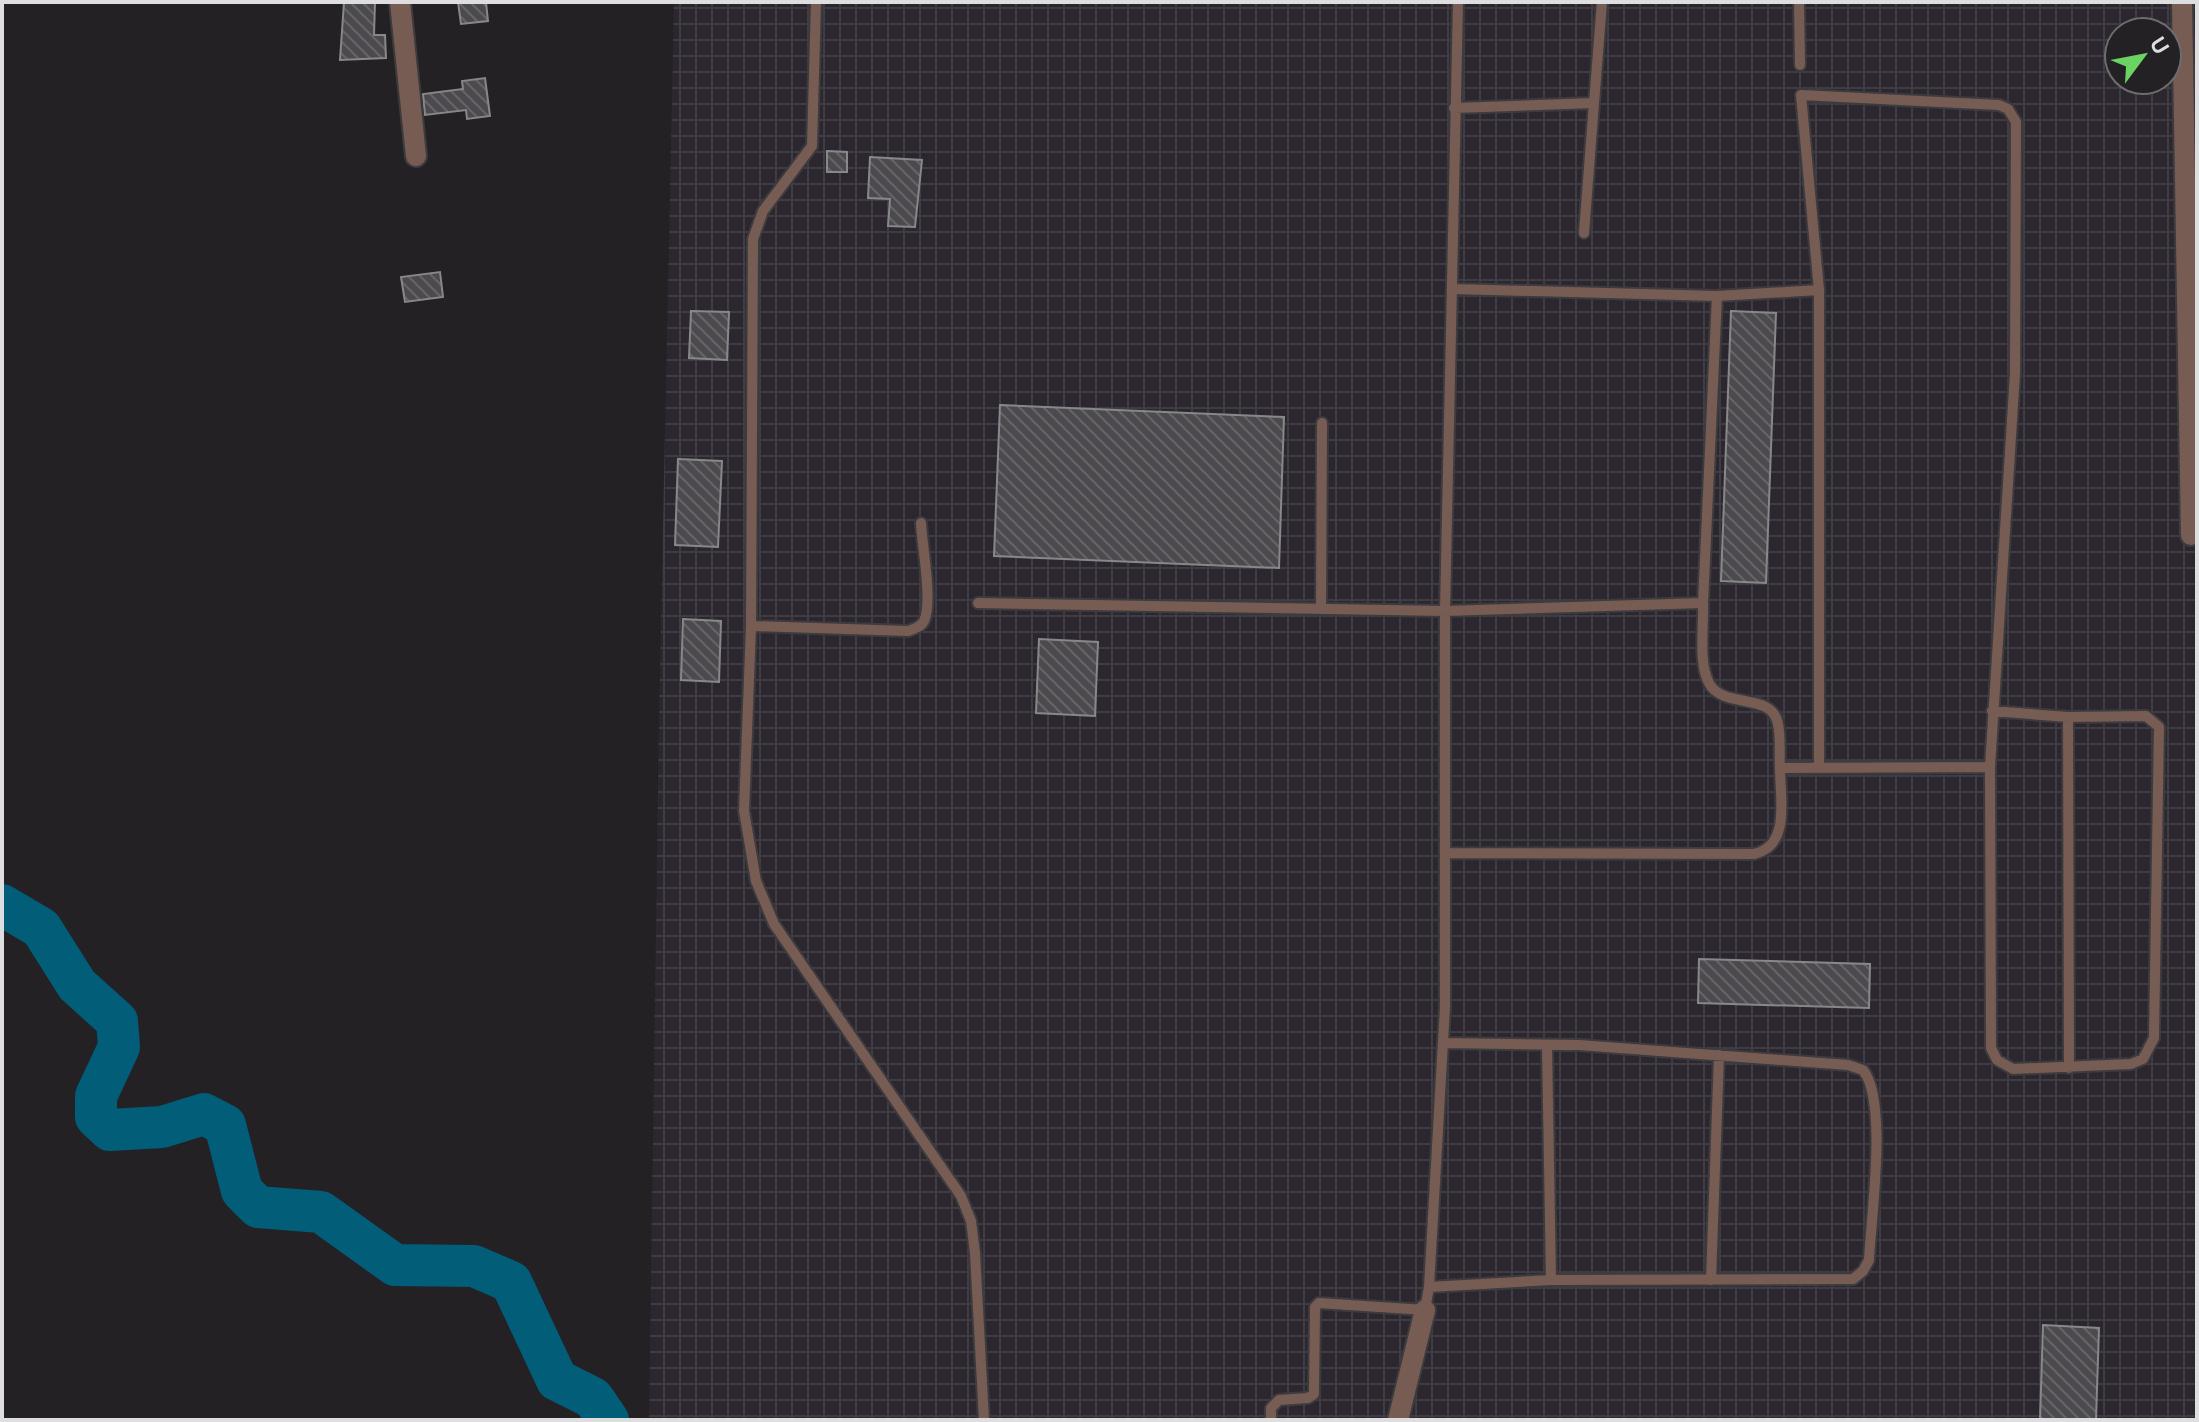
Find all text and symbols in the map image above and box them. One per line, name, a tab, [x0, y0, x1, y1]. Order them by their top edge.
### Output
north arrow	[2103, 16, 2183, 96]
text: U	[2144, 32, 2175, 59]

